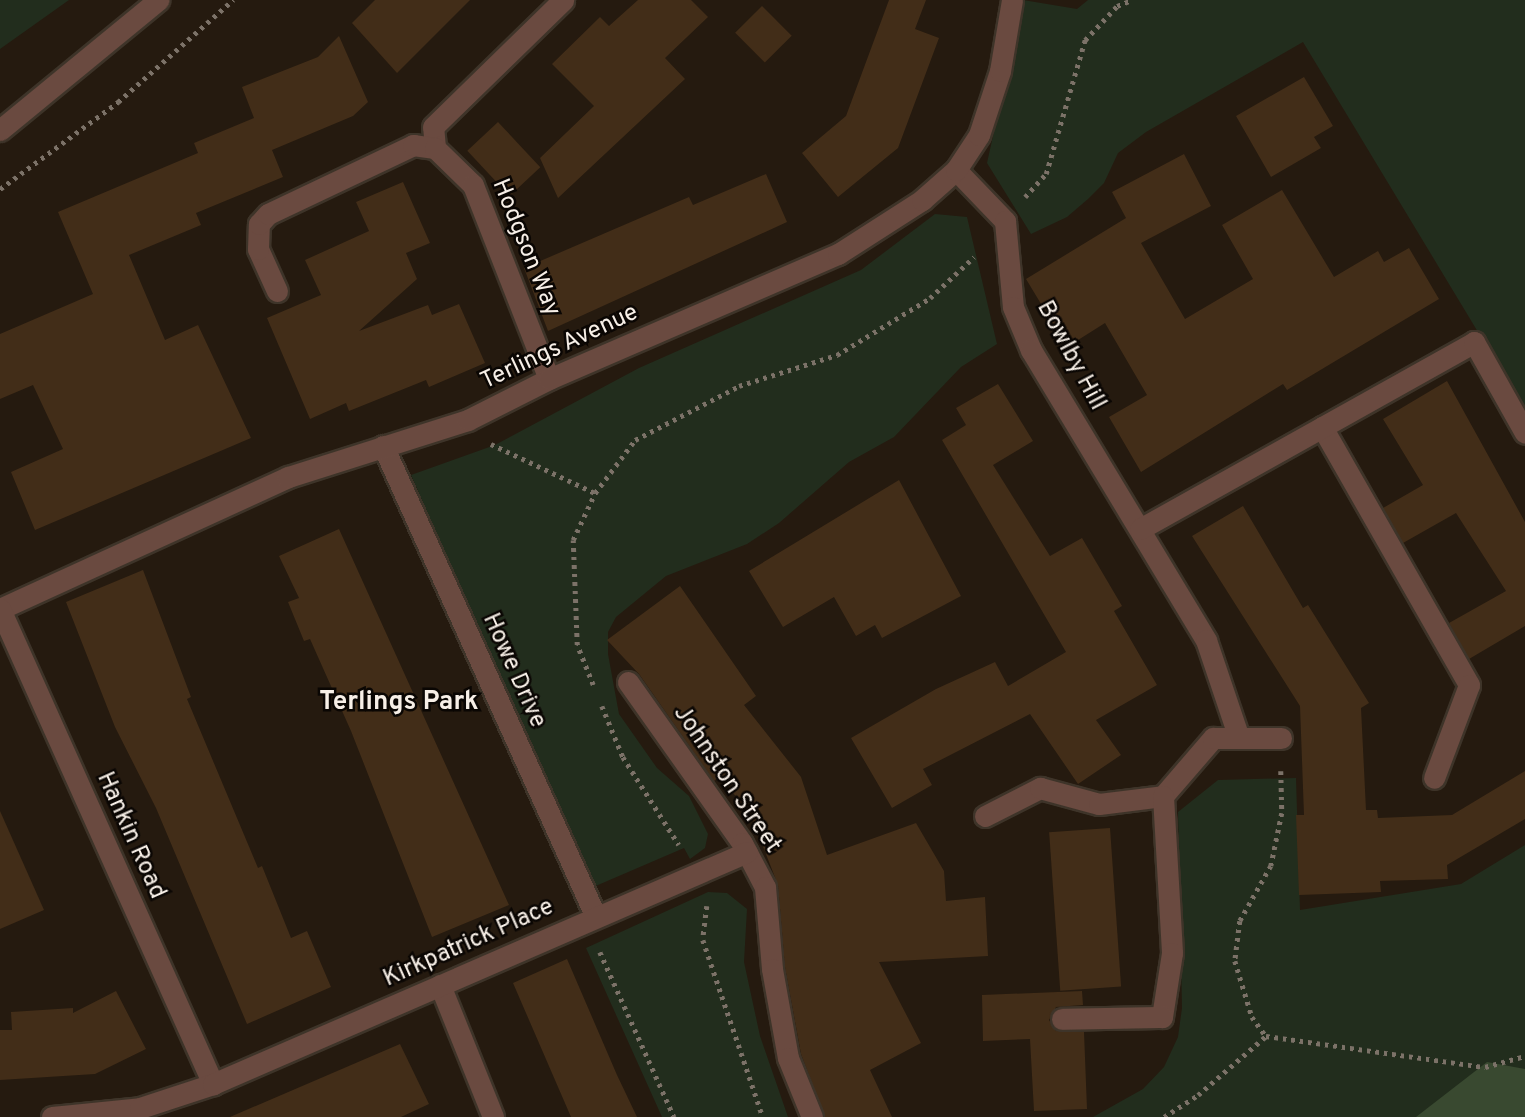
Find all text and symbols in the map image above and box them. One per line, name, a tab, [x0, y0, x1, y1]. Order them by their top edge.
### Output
street label: Hodgson Way	[484, 175, 566, 321]
street label: Bowlby Hill	[1029, 296, 1111, 416]
street label: Terlings Avenue	[476, 299, 644, 397]
street label: Howe Drive	[475, 609, 551, 733]
district label: Terlings Park	[319, 687, 479, 719]
street label: Johnston Street	[666, 701, 786, 859]
street label: Hankin Road	[89, 768, 171, 904]
street label: Kirkpatrick Place	[379, 894, 559, 994]

